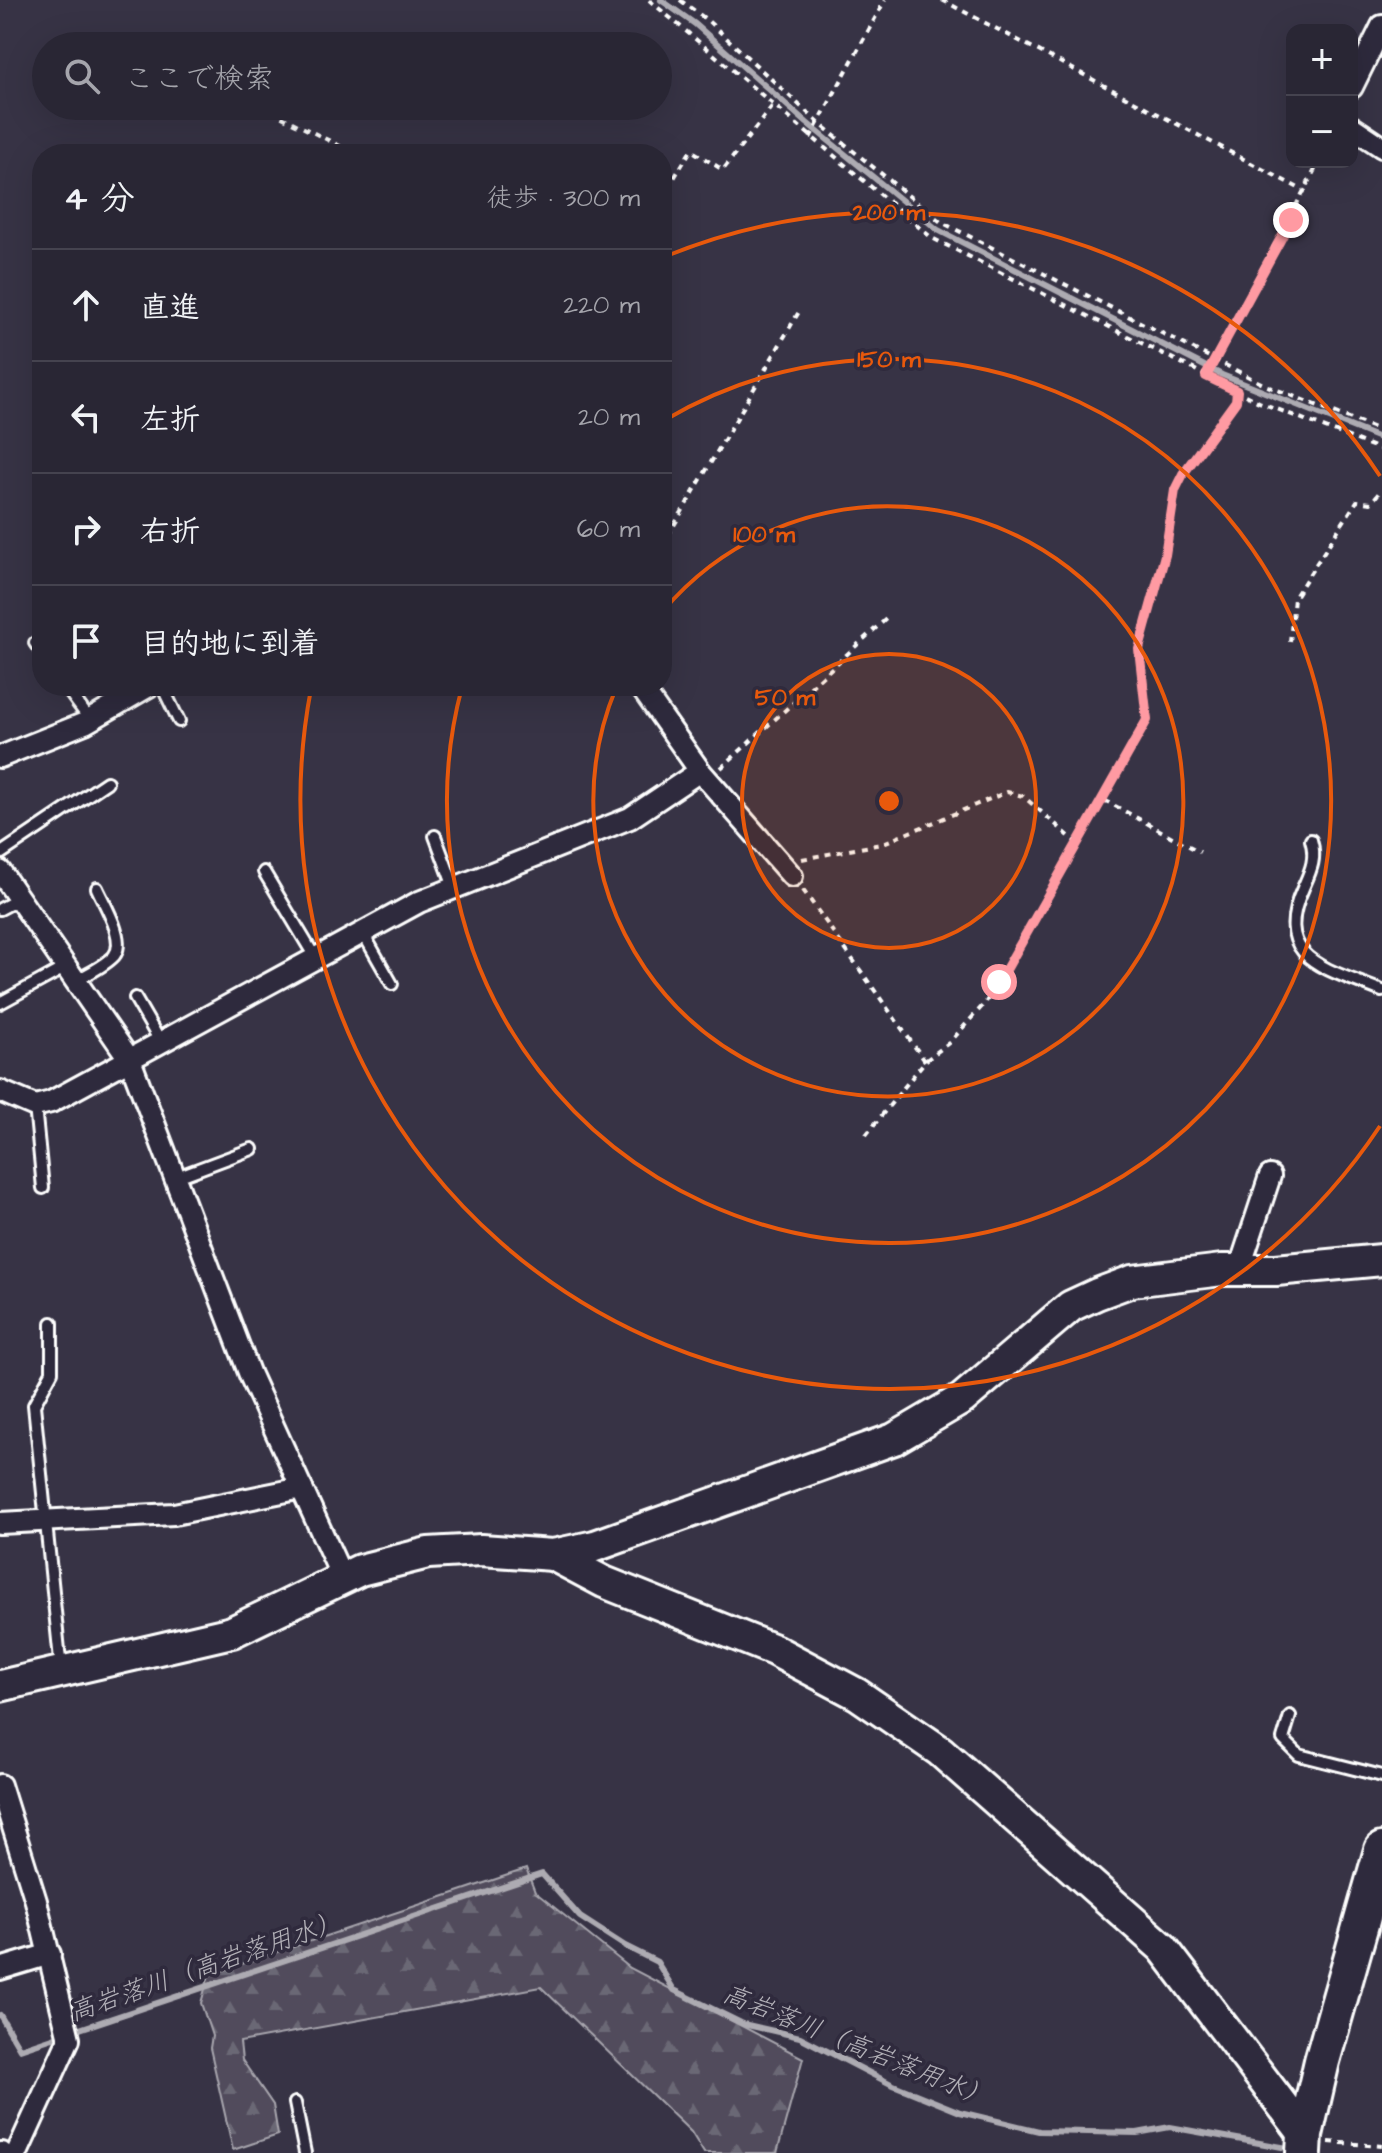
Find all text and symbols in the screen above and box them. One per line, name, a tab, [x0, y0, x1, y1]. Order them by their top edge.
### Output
map controls	[1286, 24, 1358, 168]
button: +	[1286, 24, 1358, 96]
search box	[32, 32, 672, 120]
icon: search	[60, 54, 104, 98]
text: ここで検索	[124, 58, 274, 100]
button: −	[1286, 96, 1358, 168]
text: 4 分	[64, 175, 135, 223]
text: 徒歩 · 300 m	[487, 180, 640, 216]
text: 200 m	[852, 196, 925, 230]
route end	[1273, 202, 1309, 238]
icon: ahead	[64, 283, 108, 327]
text: 直進	[140, 287, 200, 329]
text: 220 m	[563, 287, 640, 323]
text: 150 m	[857, 343, 921, 377]
icon: left	[64, 395, 108, 439]
text: 左折	[140, 399, 200, 441]
text: 20 m	[578, 399, 640, 435]
icon: right	[64, 507, 108, 551]
text: 右折	[140, 511, 200, 553]
text: 60 m	[577, 511, 640, 547]
text: 100 m	[733, 518, 795, 552]
icon: arrive	[64, 619, 108, 663]
text: 目的地に到着	[140, 623, 320, 665]
text: 50 m	[755, 681, 816, 715]
centre of rings	[875, 787, 903, 815]
route start	[981, 964, 1017, 1000]
water label: 高岩落川（高岩落用水）	[64, 1903, 346, 2031]
water label: 高岩落川（高岩落用水）	[717, 1976, 996, 2116]

